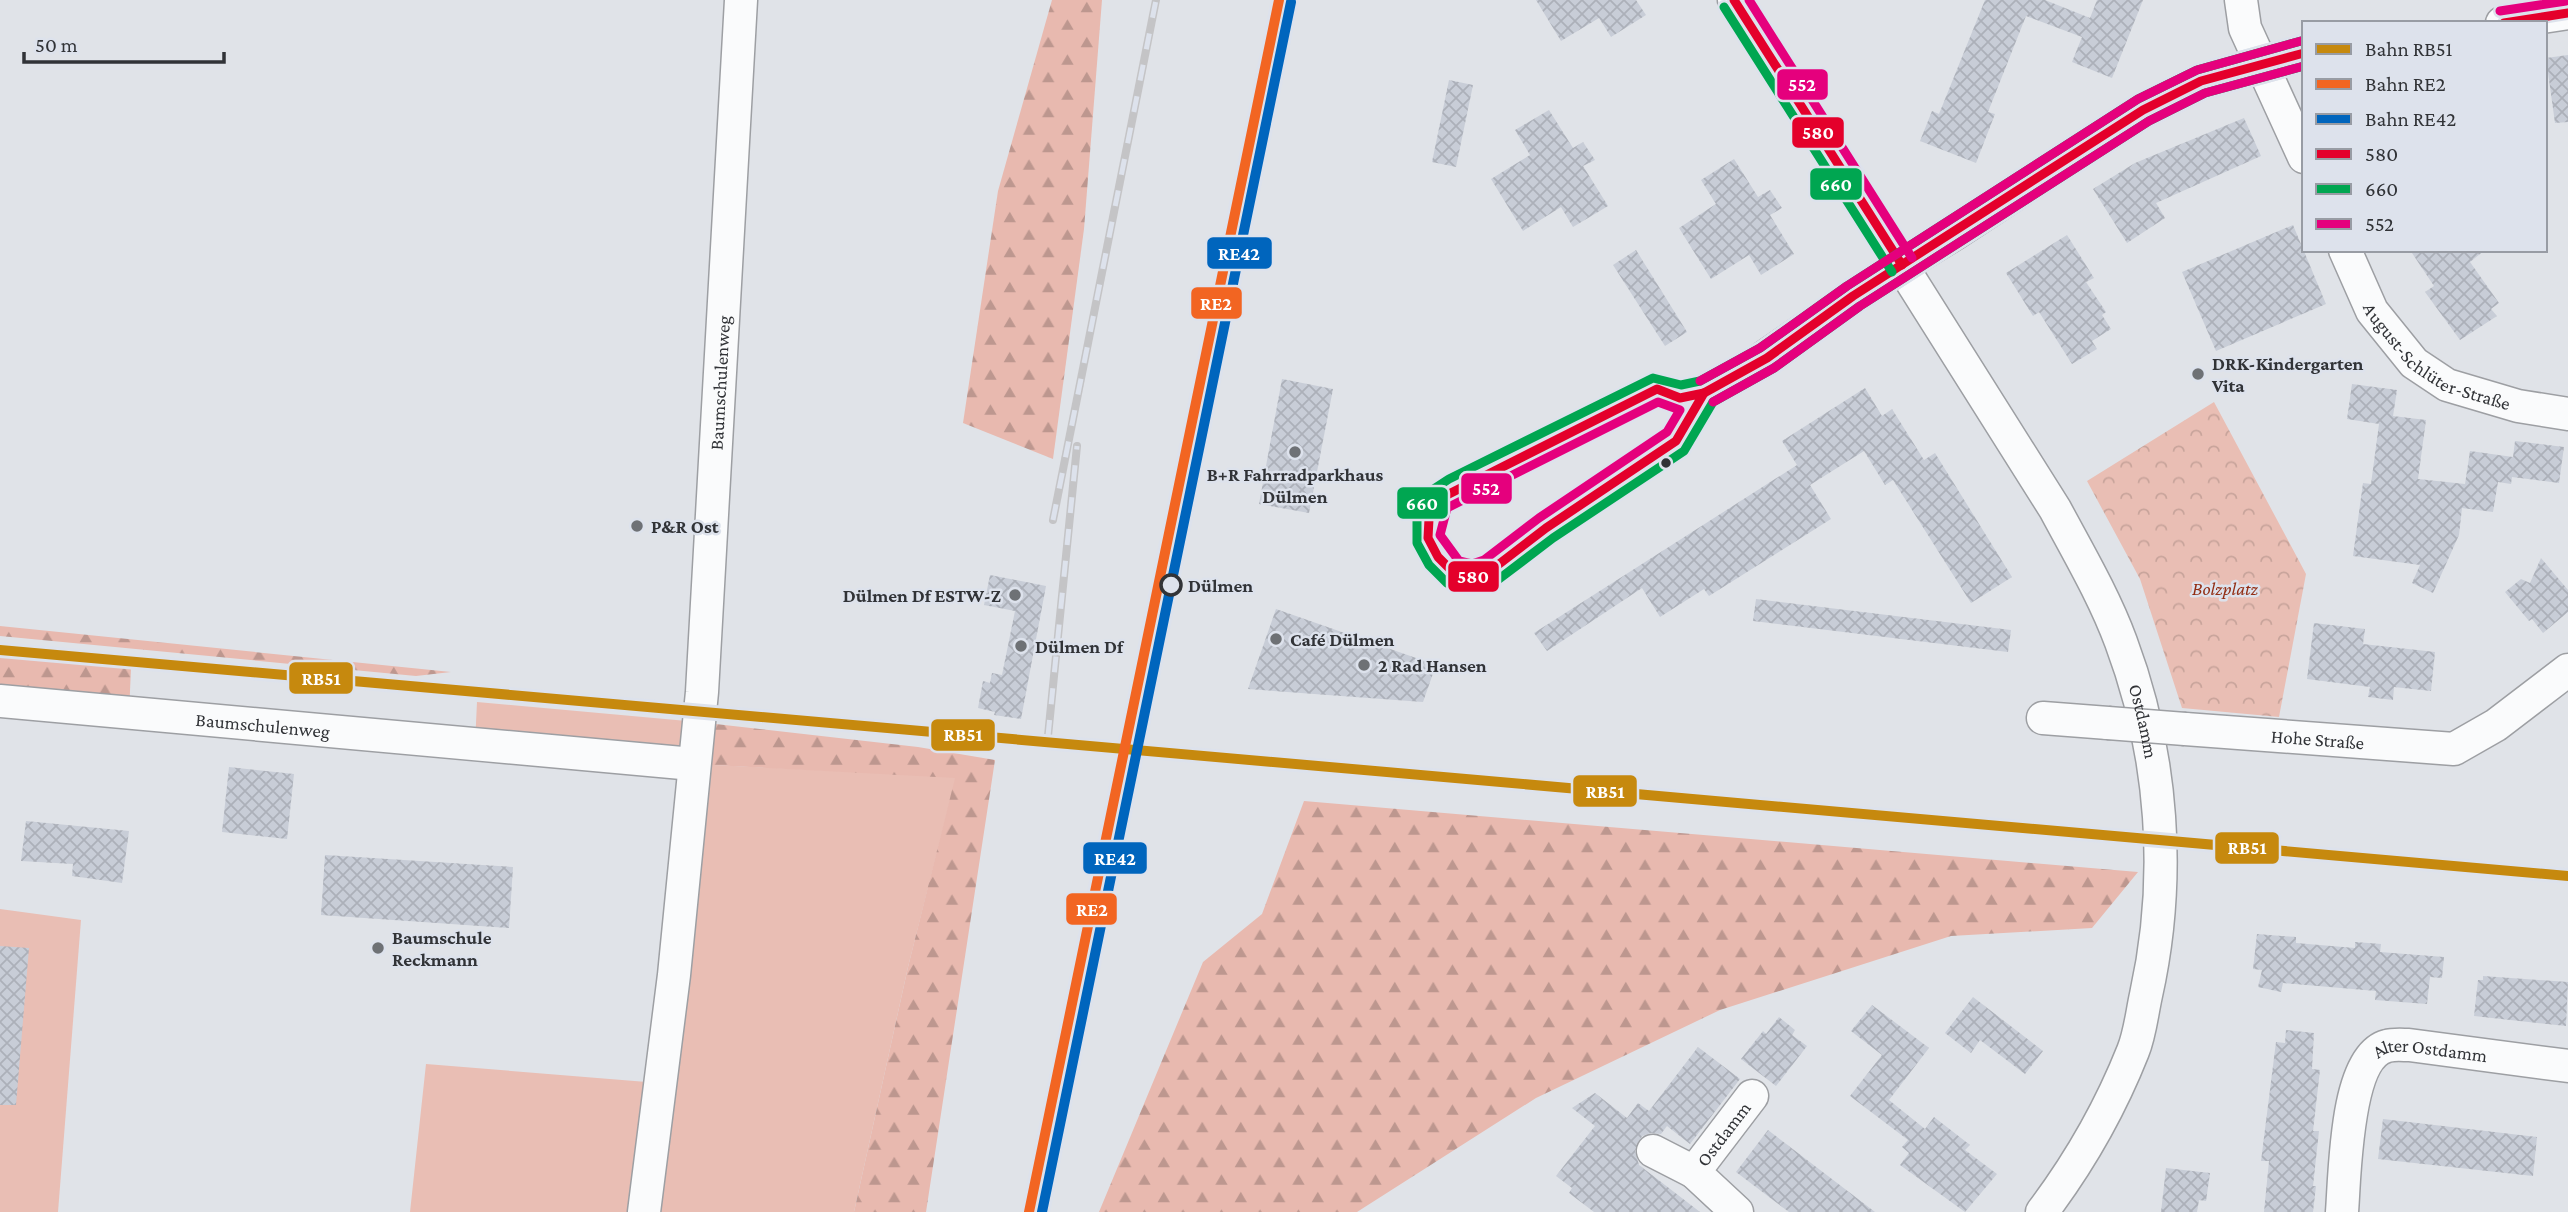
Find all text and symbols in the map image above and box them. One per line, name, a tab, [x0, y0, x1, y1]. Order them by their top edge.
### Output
scale bar	[24, 21, 224, 65]
legend	[2302, 21, 2547, 252]
text: 50 m	[35, 33, 78, 57]
text: Bahn RB51	[2365, 37, 2453, 61]
line badge: 552	[1776, 68, 1829, 101]
text: Bahn RE2	[2365, 72, 2446, 96]
text: 552	[1788, 74, 1816, 95]
text: Bahn RE42	[2365, 107, 2456, 131]
line badge: 580	[1791, 116, 1845, 149]
text: 580	[1802, 122, 1834, 143]
text: 580	[2365, 142, 2398, 166]
line badge: 660	[1809, 167, 1863, 201]
text: 660	[1820, 174, 1852, 195]
text: 660	[2365, 177, 2398, 201]
text: 552	[2365, 212, 2394, 236]
line badge: RE42	[1206, 236, 1273, 270]
text: RE42	[1218, 243, 1260, 264]
line badge: RE2	[1190, 286, 1243, 320]
text: RE2	[1200, 293, 1232, 314]
street label: August-Schlüter-Straße	[2359, 300, 2513, 414]
street label: Baumschulenweg	[706, 315, 734, 451]
place label: DRK-Kindergarten Vita	[2211, 353, 2364, 396]
marker: DRK-Kindergarten Vita	[2190, 366, 2206, 382]
marker: B+R Fahrradparkhaus Dülmen	[1287, 444, 1303, 460]
unlabelled marker	[1659, 456, 1673, 470]
place label: B+R Fahrradparkhaus Dülmen	[1207, 464, 1384, 507]
line badge: 552	[1460, 472, 1513, 505]
text: 552	[1472, 478, 1500, 499]
line badge: 660	[1396, 486, 1449, 520]
text: 660	[1406, 493, 1438, 514]
place label: P&R Ost	[651, 516, 719, 537]
marker: P&R Ost	[629, 518, 645, 534]
line badge: 580	[1447, 560, 1500, 593]
text: 580	[1457, 566, 1489, 587]
marker: Dülmen	[1160, 574, 1182, 596]
place label: Dülmen	[1188, 575, 1253, 596]
park label: Bolzplatz	[2192, 578, 2259, 599]
place label: Dülmen Df ESTW-Z	[843, 585, 1001, 606]
marker: Dülmen Df ESTW-Z	[1007, 587, 1023, 603]
place label: Café Dülmen	[1290, 629, 1395, 650]
marker: Café Dülmen	[1268, 631, 1284, 647]
place label: Dülmen Df	[1035, 636, 1125, 657]
marker: Dülmen Df	[1013, 638, 1029, 654]
place label: 2 Rad Hansen	[1378, 655, 1487, 676]
marker: 2 Rad Hansen	[1356, 657, 1372, 673]
line badge: RB51	[288, 661, 354, 695]
text: RB51	[301, 668, 341, 689]
street label: Ostdamm	[2125, 682, 2162, 760]
street label: Baumschulenweg	[195, 709, 331, 742]
line badge: RB51	[930, 718, 996, 752]
text: RB51	[943, 724, 983, 745]
street label: Hohe Straße	[2270, 725, 2365, 753]
line badge: RB51	[1572, 774, 1638, 808]
text: RB51	[1585, 781, 1625, 802]
line badge: RB51	[2214, 831, 2280, 865]
text: RB51	[2227, 837, 2267, 858]
line badge: RE42	[1082, 841, 1148, 875]
text: RE42	[1094, 848, 1136, 869]
line badge: RE2	[1065, 892, 1118, 926]
text: RE2	[1076, 899, 1108, 920]
place label: Baumschule Reckmann	[392, 927, 492, 970]
marker: Baumschule Reckmann	[370, 940, 386, 956]
street label: Alter Ostdamm	[2368, 1035, 2489, 1066]
street label: Ostdamm	[1692, 1097, 1755, 1170]

